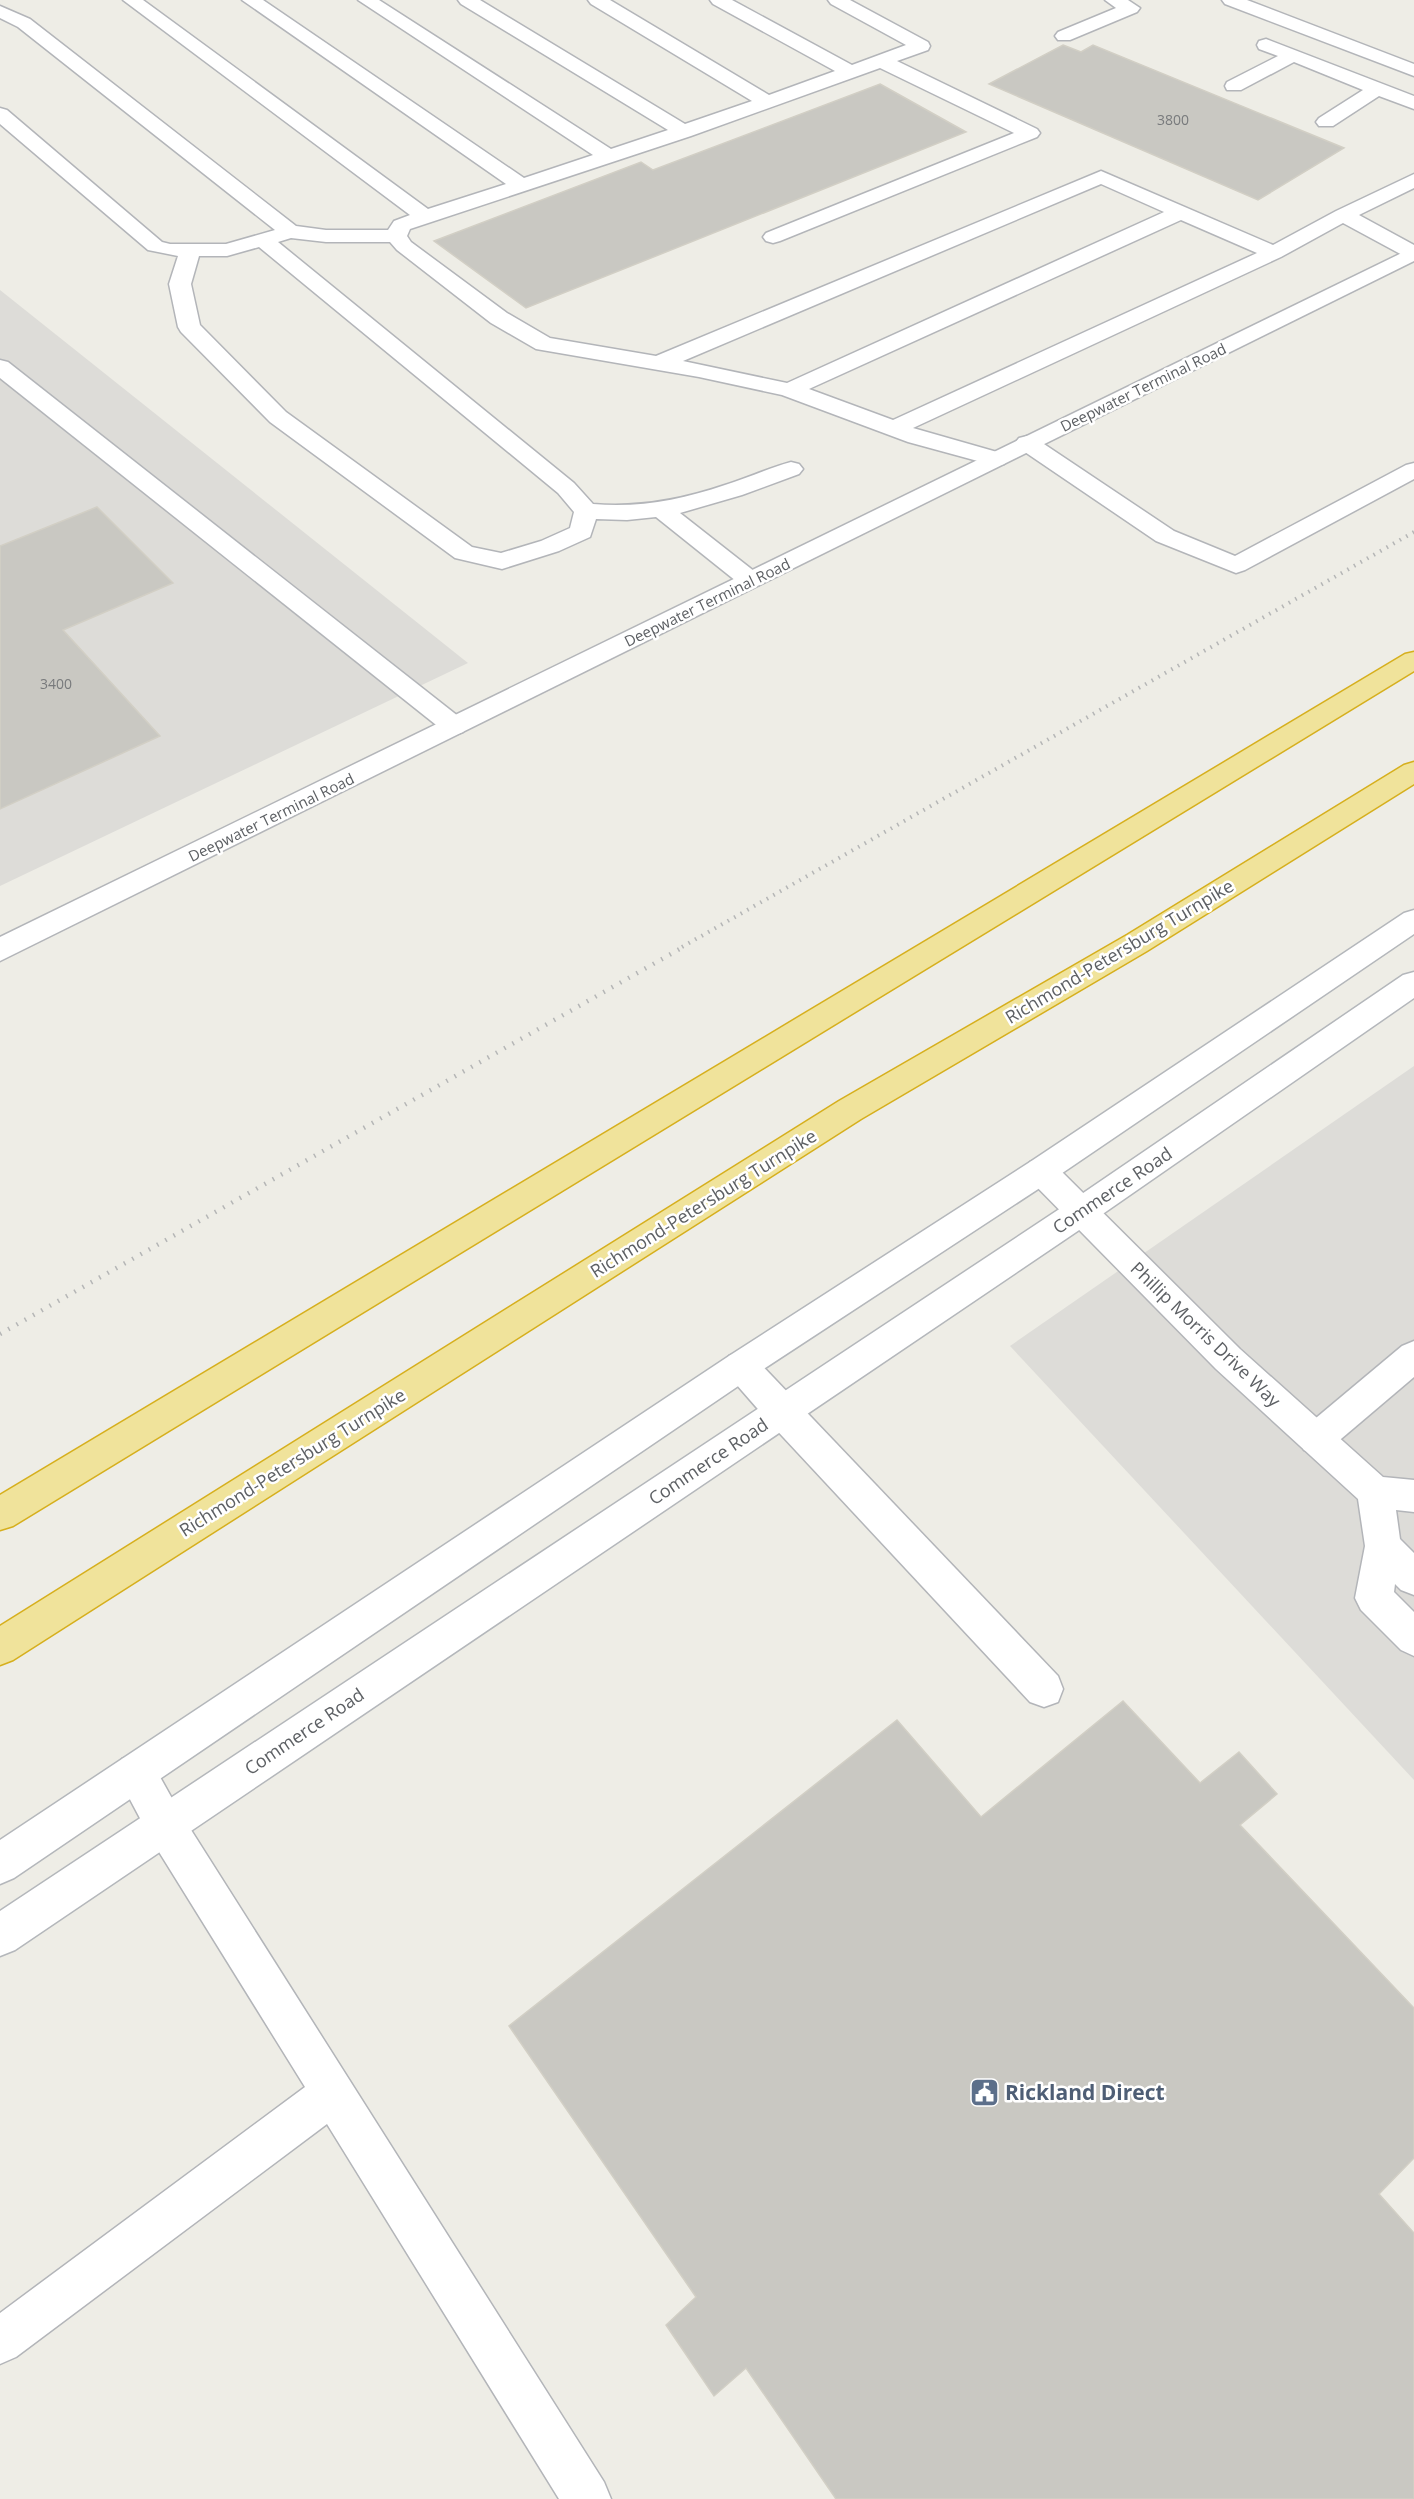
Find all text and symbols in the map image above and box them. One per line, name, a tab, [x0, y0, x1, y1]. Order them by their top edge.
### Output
house number: 3800	[1157, 110, 1189, 129]
street label: Deepwater Terminal Road	[1057, 338, 1229, 436]
street label: Deepwater Terminal Road	[621, 553, 793, 651]
house number: 3400	[40, 674, 72, 693]
street label: Deepwater Terminal Road	[185, 768, 357, 866]
street label: Richmond-Petersburg Turnpike	[1000, 873, 1238, 1029]
street label: Richmond-Petersburg Turnpike	[585, 1123, 821, 1283]
street label: Commerce Road	[1048, 1141, 1176, 1239]
street label: Phillip Morris Drive Way	[1126, 1256, 1287, 1413]
street label: Richmond-Petersburg Turnpike	[174, 1382, 410, 1542]
street label: Commerce Road	[644, 1412, 772, 1510]
street label: Commerce Road	[240, 1682, 368, 1780]
public building icon: Rickland Direct	[968, 2076, 1000, 2108]
place label: Rickland Direct	[1005, 2078, 1165, 2106]

